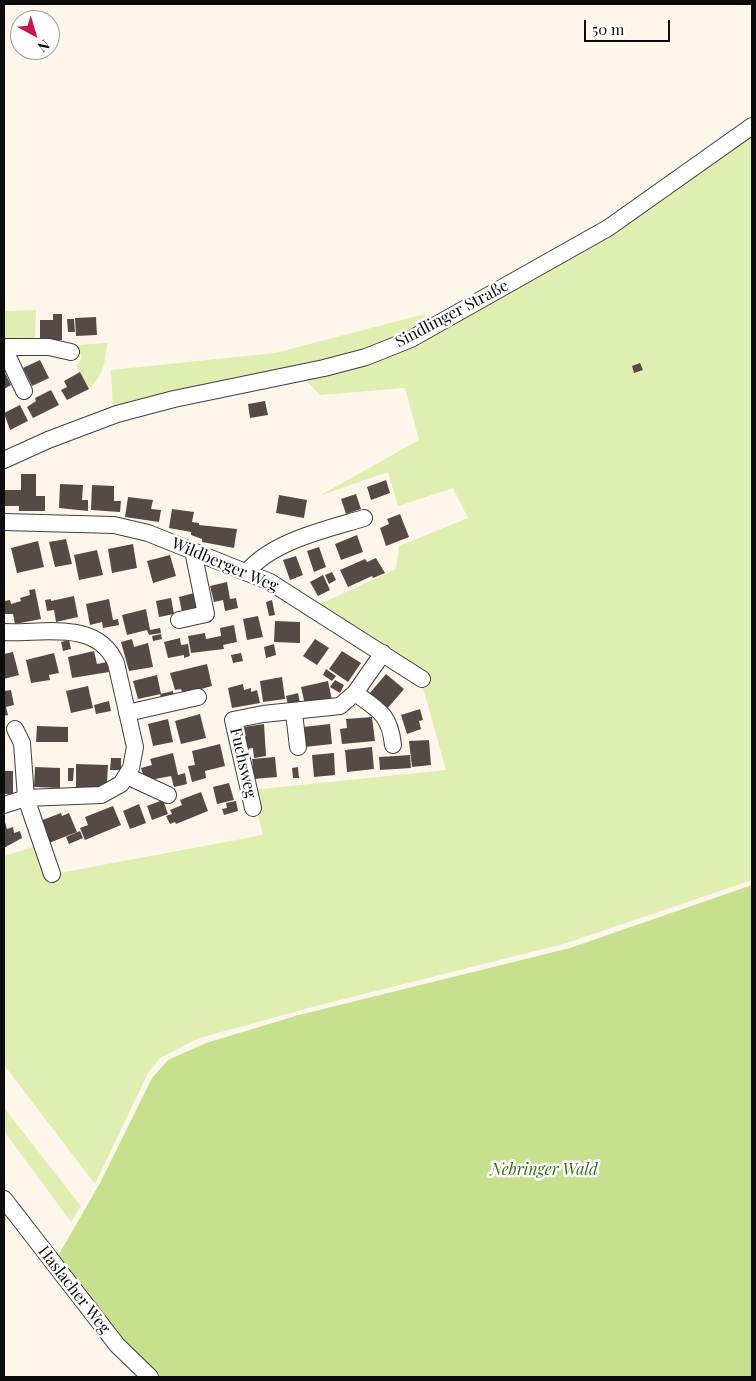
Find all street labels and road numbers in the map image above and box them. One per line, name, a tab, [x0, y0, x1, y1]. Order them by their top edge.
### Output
street label: Sindlinger Straße	[392, 276, 512, 352]
street label: Wildberger Weg	[169, 534, 281, 596]
street label: Fuchsweg	[226, 726, 260, 800]
street label: Haslacher Weg	[34, 1242, 114, 1338]

